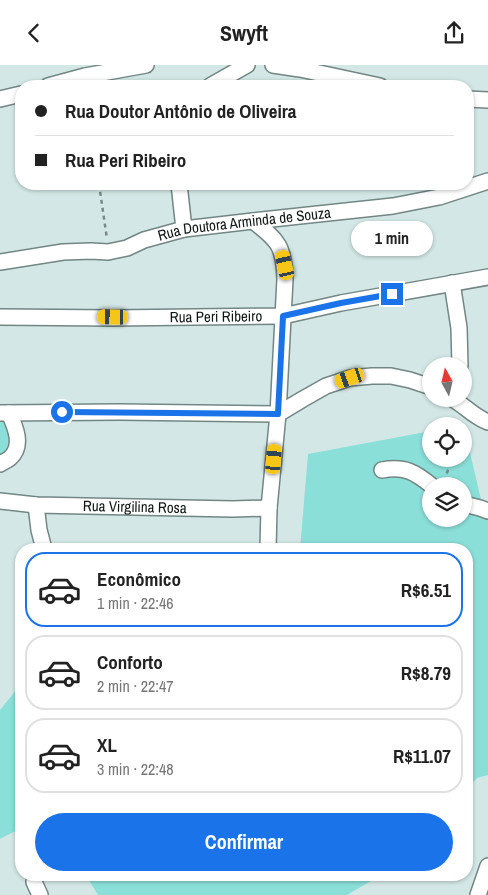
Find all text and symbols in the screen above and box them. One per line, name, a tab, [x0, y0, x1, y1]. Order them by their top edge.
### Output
text: Swyft	[220, 18, 268, 48]
icon: back	[20, 19, 48, 47]
icon: share	[440, 19, 468, 47]
text: Rua Doutor Antônio de Oliveira	[65, 98, 296, 124]
text: Rua Peri Ribeiro	[65, 147, 186, 173]
street label: Rua Doutora Arminda de Souza	[155, 202, 332, 246]
callout: 1 min	[351, 221, 433, 257]
text: 1 min	[375, 227, 409, 249]
car	[274, 249, 295, 281]
route end	[381, 283, 403, 305]
street label: Rua Peri Ribeiro	[170, 305, 262, 327]
car	[97, 309, 128, 325]
north arrow	[422, 357, 472, 407]
map controls	[422, 357, 472, 527]
car	[333, 366, 366, 390]
route start	[51, 401, 73, 423]
button: locate	[422, 417, 472, 467]
car	[265, 443, 282, 475]
button: layers	[422, 477, 472, 527]
street label: Rua Virgilina Rosa	[83, 495, 187, 518]
text: Econômico	[97, 566, 181, 592]
icon: car	[37, 567, 82, 612]
text: R$6.51	[401, 577, 451, 603]
text: 1 min · 22:46	[97, 592, 174, 614]
text: Conforto	[97, 649, 163, 675]
icon: car	[37, 650, 82, 695]
text: R$8.79	[401, 660, 451, 686]
text: 2 min · 22:47	[97, 675, 174, 697]
text: XL	[97, 732, 117, 758]
icon: car	[37, 733, 82, 778]
text: R$11.07	[393, 743, 451, 769]
text: 3 min · 22:48	[97, 758, 174, 780]
button: Confirmar	[35, 813, 453, 871]

